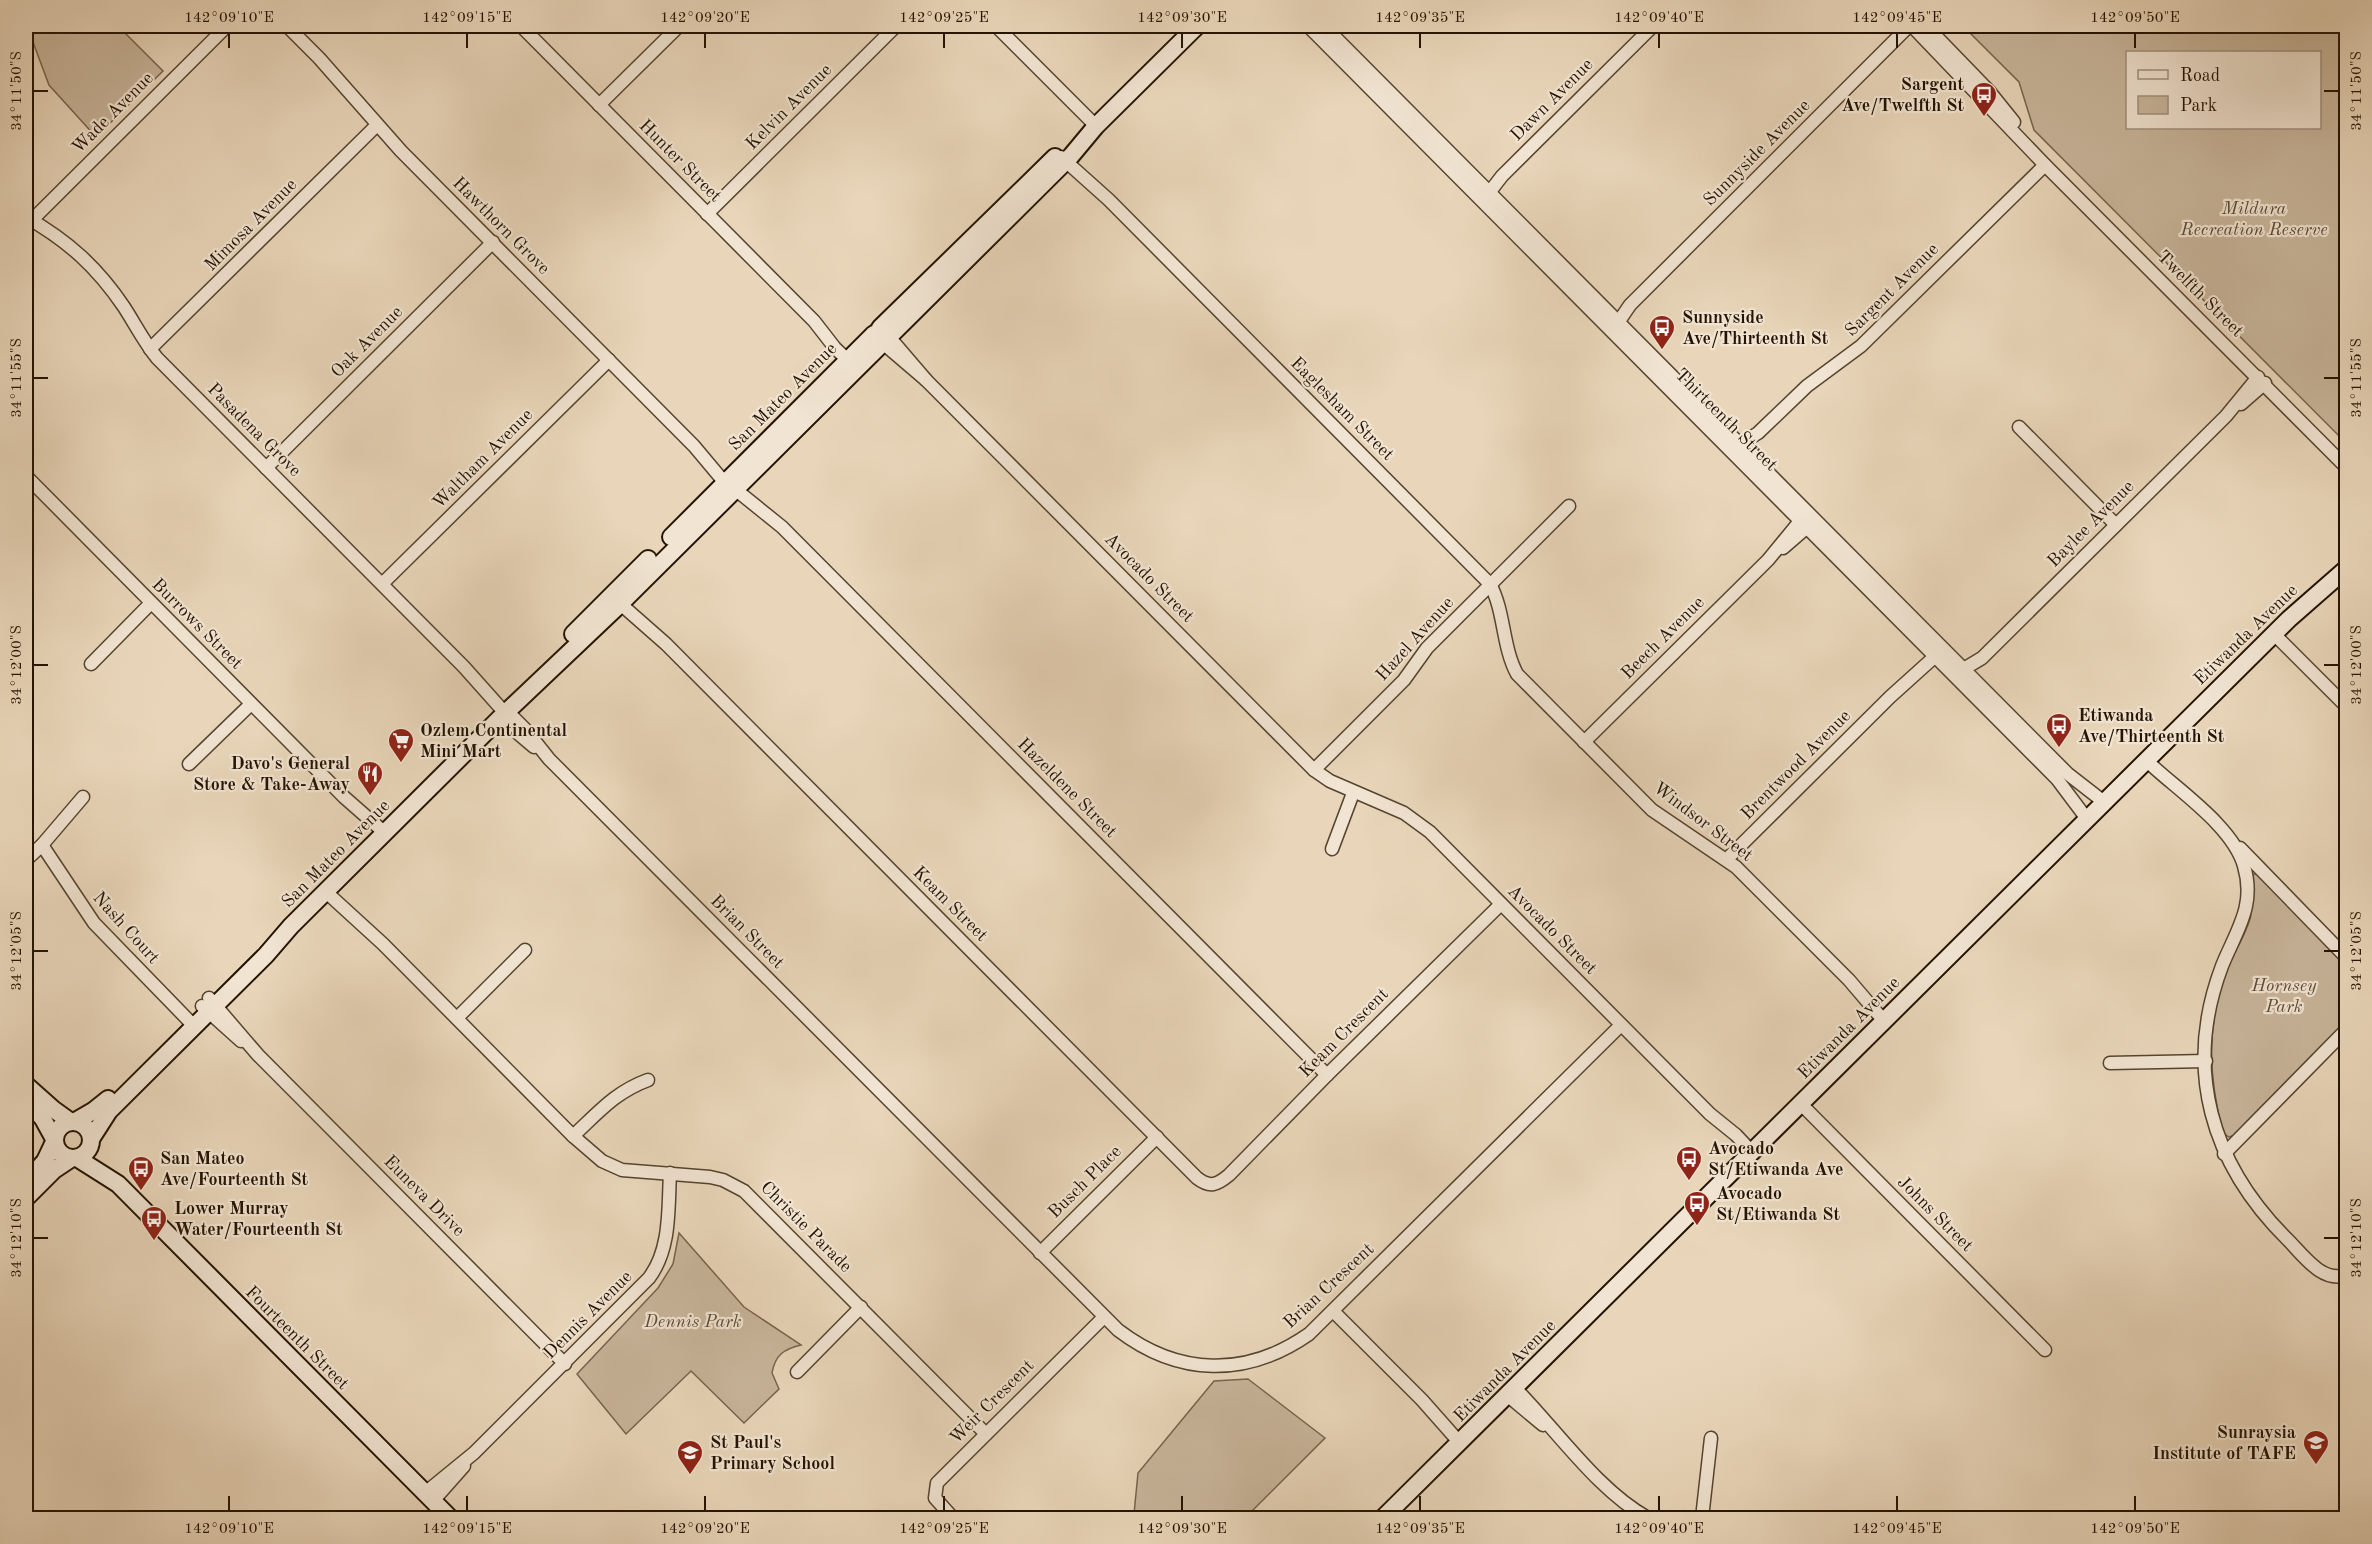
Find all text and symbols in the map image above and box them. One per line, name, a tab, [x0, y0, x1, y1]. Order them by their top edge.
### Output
text: 142°09'10"E	[184, 11, 274, 26]
text: 142°09'15"E	[422, 11, 512, 26]
text: 142°09'20"E	[660, 11, 750, 26]
text: 142°09'25"E	[899, 11, 989, 26]
text: 142°09'30"E	[1137, 11, 1227, 26]
text: 142°09'35"E	[1375, 11, 1465, 26]
text: 142°09'40"E	[1614, 11, 1704, 26]
text: 142°09'45"E	[1852, 11, 1942, 26]
text: 142°09'50"E	[2090, 11, 2180, 26]
text: 34°11'50"S	[10, 51, 25, 131]
legend	[2126, 51, 2321, 129]
text: 34°11'50"S	[2350, 51, 2365, 131]
street label: Dawn Avenue	[1507, 55, 1597, 145]
street label: Kelvin Avenue	[743, 61, 835, 153]
text: Road	[2180, 67, 2220, 85]
street label: Wade Avenue	[69, 69, 157, 157]
place label: Sargent Ave/Twelfth St	[1841, 76, 1964, 115]
bus stop icon: Sargent Ave/Twelfth St	[1969, 80, 1999, 118]
street label: Sunnyside Avenue	[1700, 96, 1814, 210]
text: Park	[2180, 97, 2217, 115]
street label: Hunter Street	[635, 116, 725, 206]
street label: Hawthorn Grove	[449, 174, 553, 278]
street label: Mimosa Avenue	[201, 175, 301, 275]
park label: Mildura Recreation Reserve	[2179, 200, 2328, 239]
street label: Sargent Avenue	[1842, 240, 1942, 340]
street label: Twelfth Street	[2153, 247, 2247, 341]
street label: Oak Avenue	[328, 303, 406, 381]
place label: Sunnyside Ave/Thirteenth St	[1682, 309, 1829, 348]
bus stop icon: Sunnyside Ave/Thirteenth St	[1647, 313, 1677, 351]
text: 34°11'55"S	[10, 338, 25, 418]
text: 34°11'55"S	[2350, 338, 2365, 418]
street label: San Mateo Avenue	[726, 340, 840, 454]
street label: Eaglesham Street	[1287, 354, 1397, 464]
street label: Thirteenth Street	[1671, 365, 1781, 475]
street label: Pasadena Grove	[204, 380, 304, 480]
street label: Waltham Avenue	[430, 406, 536, 512]
street label: Baylee Avenue	[2044, 477, 2138, 571]
street label: Avocado Street	[1101, 530, 1197, 626]
street label: Burrows Street	[148, 575, 246, 673]
street label: Etiwanda Avenue	[2191, 581, 2301, 689]
street label: Hazel Avenue	[1373, 593, 1457, 685]
street label: Beech Avenue	[1618, 593, 1708, 683]
text: 34°12'00"S	[10, 625, 25, 705]
text: 34°12'00"S	[2350, 625, 2365, 705]
street label: Brentwood Avenue	[1738, 707, 1854, 823]
place label: Etiwanda Ave/Thirteenth St	[2078, 707, 2225, 746]
bus stop icon: Etiwanda Ave/Thirteenth St	[2044, 711, 2074, 749]
place label: Ozlem Continental Mini Mart	[420, 722, 568, 761]
supermarket icon: Ozlem Continental Mini Mart	[386, 726, 416, 764]
street label: Hazeldene Street	[1014, 735, 1120, 841]
place label: Davo's General Store & Take-Away	[193, 755, 350, 794]
restaurant icon: Davo's General Store & Take-Away	[355, 759, 385, 797]
street label: Windsor Street	[1650, 779, 1756, 865]
street label: San Mateo Avenue	[279, 797, 393, 911]
street label: Keam Street	[909, 863, 991, 945]
street label: Avocado Street	[1504, 882, 1600, 978]
street label: Nash Court	[89, 889, 163, 967]
street label: Brian Street	[707, 892, 787, 972]
text: 34°12'05"S	[10, 911, 25, 991]
text: 34°12'05"S	[2350, 911, 2365, 991]
street label: Etiwanda Avenue	[1795, 974, 1903, 1082]
park label: Hornsey Park	[2251, 977, 2317, 1016]
street label: Keam Crescent	[1296, 985, 1392, 1081]
place label: Avocado St/Etiwanda Ave	[1708, 1140, 1843, 1179]
street label: Busch Place	[1045, 1142, 1125, 1222]
bus stop icon: Avocado St/Etiwanda Ave	[1674, 1144, 1704, 1182]
place label: San Mateo Ave/Fourteenth St	[160, 1150, 309, 1189]
street label: Euneva Drive	[380, 1152, 468, 1240]
bus stop icon: San Mateo Ave/Fourteenth St	[126, 1154, 156, 1192]
street label: Johns Street	[1894, 1173, 1976, 1255]
street label: Christie Parade	[757, 1178, 855, 1276]
place label: Avocado St/Etiwanda St	[1716, 1185, 1841, 1224]
bus stop icon: Avocado St/Etiwanda St	[1682, 1189, 1712, 1227]
text: 34°12'10"S	[10, 1198, 25, 1278]
text: 34°12'10"S	[2350, 1198, 2365, 1278]
place label: Lower Murray Water/Fourteenth St	[174, 1200, 343, 1239]
bus stop icon: Lower Murray Water/Fourteenth St	[139, 1204, 169, 1242]
street label: Brian Crescent	[1280, 1240, 1378, 1332]
street label: Dennis Avenue	[540, 1267, 636, 1363]
street label: Fourteenth Street	[242, 1283, 352, 1393]
park label: Dennis Park	[643, 1313, 742, 1331]
street label: Etiwanda Avenue	[1451, 1317, 1559, 1425]
street label: Weir Crescent	[946, 1356, 1038, 1448]
place label: Sunraysia Institute of TAFE	[2152, 1424, 2296, 1463]
school or university icon: Sunraysia Institute of TAFE	[2301, 1428, 2331, 1466]
place label: St Paul's Primary School	[710, 1434, 835, 1473]
school or university icon: St Paul's Primary School	[675, 1438, 705, 1476]
text: 142°09'10"E	[184, 1522, 274, 1537]
text: 142°09'15"E	[422, 1522, 512, 1537]
text: 142°09'20"E	[660, 1522, 750, 1537]
text: 142°09'25"E	[899, 1522, 989, 1537]
text: 142°09'30"E	[1137, 1522, 1227, 1537]
text: 142°09'35"E	[1375, 1522, 1465, 1537]
text: 142°09'40"E	[1614, 1522, 1704, 1537]
text: 142°09'45"E	[1852, 1522, 1942, 1537]
text: 142°09'50"E	[2090, 1522, 2180, 1537]

